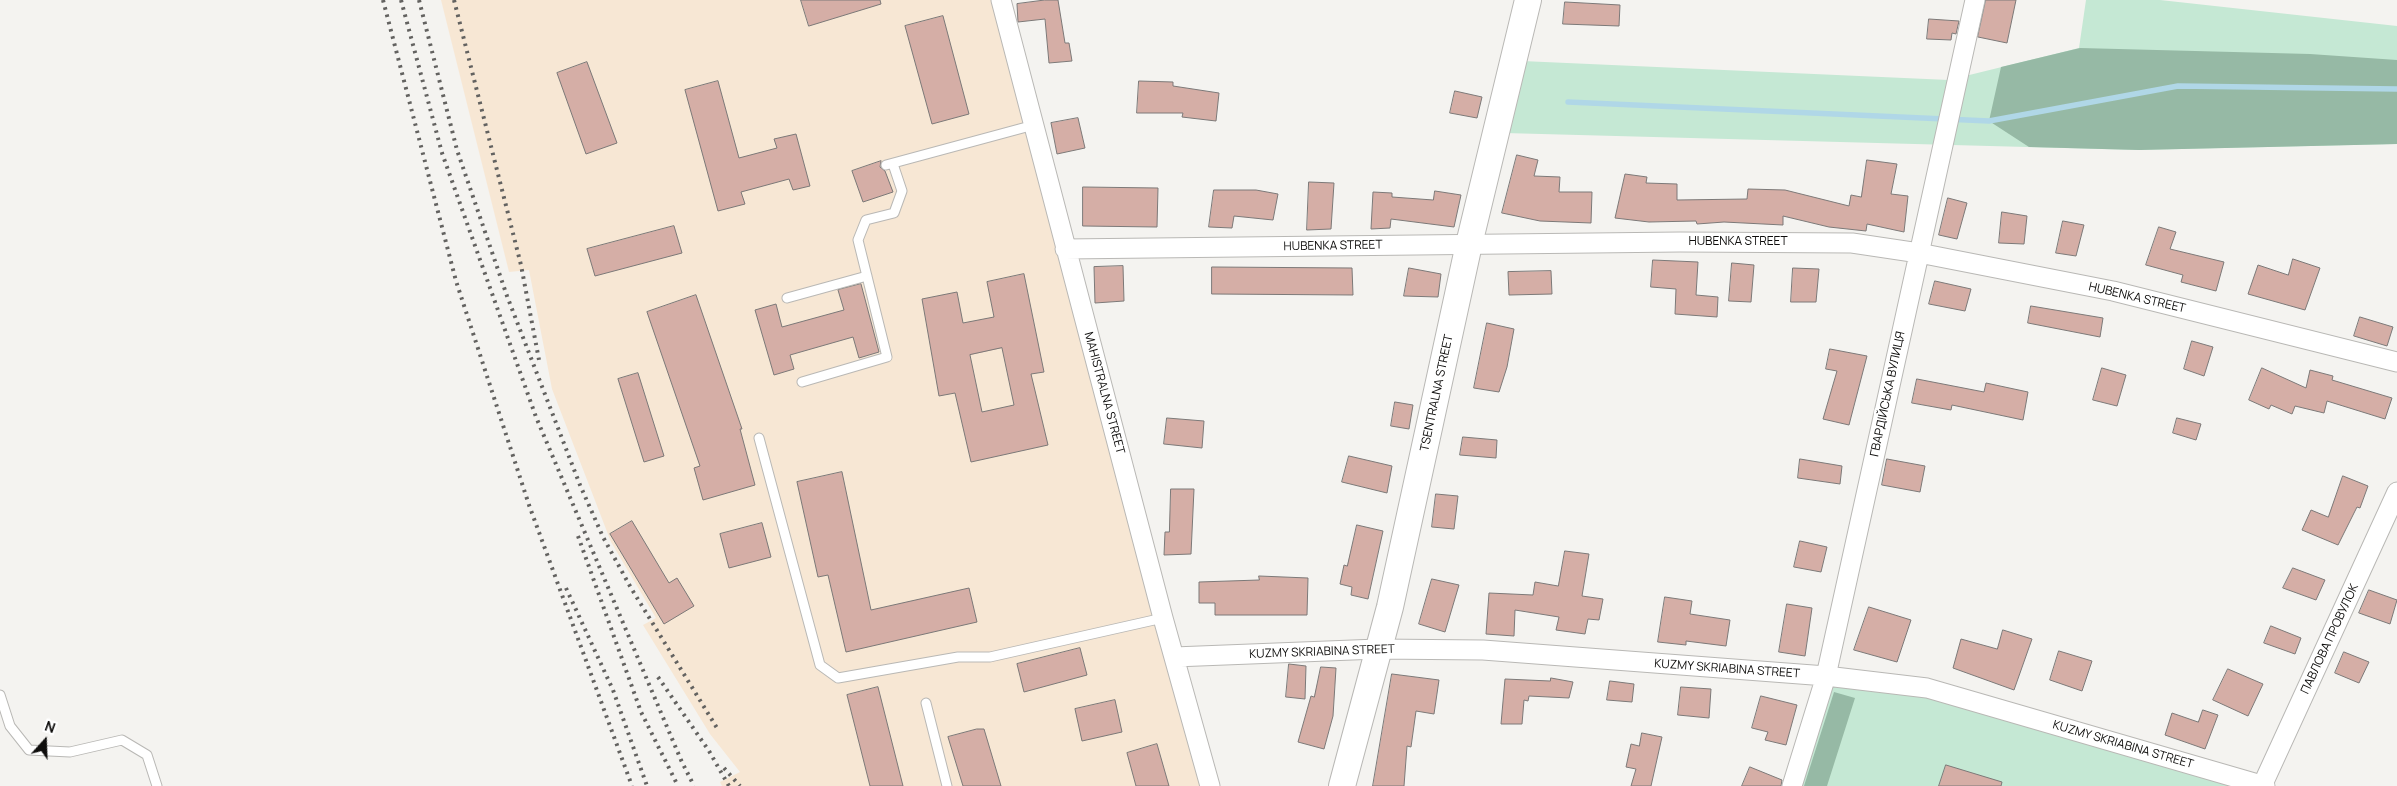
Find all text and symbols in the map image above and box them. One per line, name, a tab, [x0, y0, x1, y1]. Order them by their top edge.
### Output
street label: HUBENKA STREET	[1688, 235, 1788, 249]
street label: HUBENKA STREET	[1283, 238, 1383, 254]
street label: HUBENKA STREET	[2087, 280, 2187, 316]
street label: MAHISTRALNA STREET	[1081, 330, 1127, 456]
street label: ГВАРДІЙСЬКА ВУЛИЦЯ	[1868, 330, 1908, 458]
street label: TSENTRALNA STREET	[1418, 333, 1456, 453]
street label: ПАВЛОВА ПРОВУЛОК	[2298, 582, 2362, 696]
street label: KUZMY SKRIABINA STREET	[1249, 642, 1395, 662]
street label: KUZMY SKRIABINA STREET	[1654, 657, 1800, 681]
north arrow	[20, 716, 70, 766]
text: N	[42, 716, 58, 737]
street label: KUZMY SKRIABINA STREET	[2051, 718, 2195, 772]

